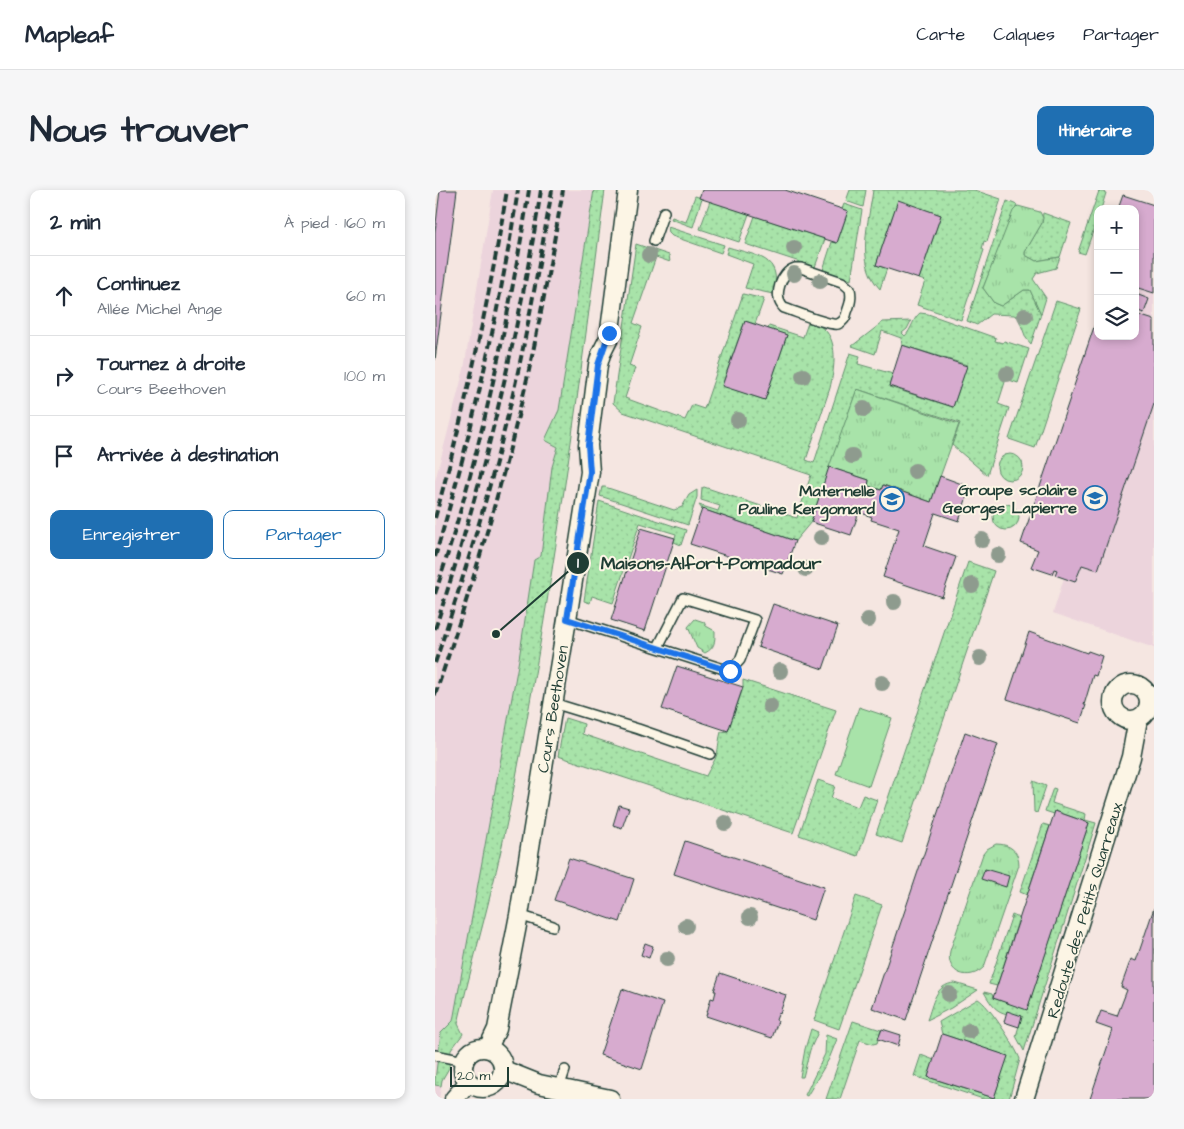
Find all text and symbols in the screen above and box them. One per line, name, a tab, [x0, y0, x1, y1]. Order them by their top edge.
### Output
text: Mapleaf	[25, 18, 114, 52]
text: Carte	[916, 22, 965, 47]
text: Calques	[993, 22, 1055, 47]
text: Partager	[1083, 22, 1159, 47]
text: Nous trouver	[30, 106, 248, 155]
button: Itinéraire	[1037, 106, 1154, 155]
map controls	[1094, 205, 1139, 340]
button: +	[1094, 205, 1139, 250]
text: 2 min	[50, 208, 100, 237]
text: À pied · 160 m	[284, 212, 385, 234]
button: −	[1094, 250, 1139, 295]
text: Continuez	[97, 271, 180, 298]
icon: ahead	[50, 282, 78, 310]
text: 60 m	[346, 285, 385, 307]
button: layers	[1094, 295, 1139, 340]
text: Allée Michel Ange	[97, 298, 222, 320]
route end	[598, 322, 621, 345]
text: Tournez à droite	[97, 351, 245, 378]
icon: right	[50, 362, 78, 390]
text: 100 m	[344, 365, 385, 387]
text: Cours Beethoven	[97, 378, 226, 400]
icon: arrive	[50, 442, 78, 470]
text: Arrivée à destination	[97, 442, 278, 469]
place label: Groupe scolaire Georges Lapierre	[943, 479, 1077, 521]
place label: Maternelle Pauline Kergomard	[738, 480, 876, 522]
school or university icon: Groupe scolaire Georges Lapierre	[1082, 485, 1108, 511]
school or university icon: Maternelle Pauline Kergomard	[879, 486, 905, 512]
button: Enregistrer	[50, 510, 213, 559]
button: Partager	[223, 510, 385, 559]
callout: Maisons-Alfort-Pompadour	[565, 546, 831, 579]
text: Maisons-Alfort-Pompadour	[601, 551, 821, 576]
text: 1	[577, 553, 579, 574]
street label: Cours Beethoven	[532, 644, 574, 774]
route start	[719, 660, 742, 683]
street label: Redoute des Petits Quarreaux	[1042, 799, 1128, 1021]
scale bar	[450, 1064, 509, 1087]
text: 20 m	[457, 1066, 490, 1086]

